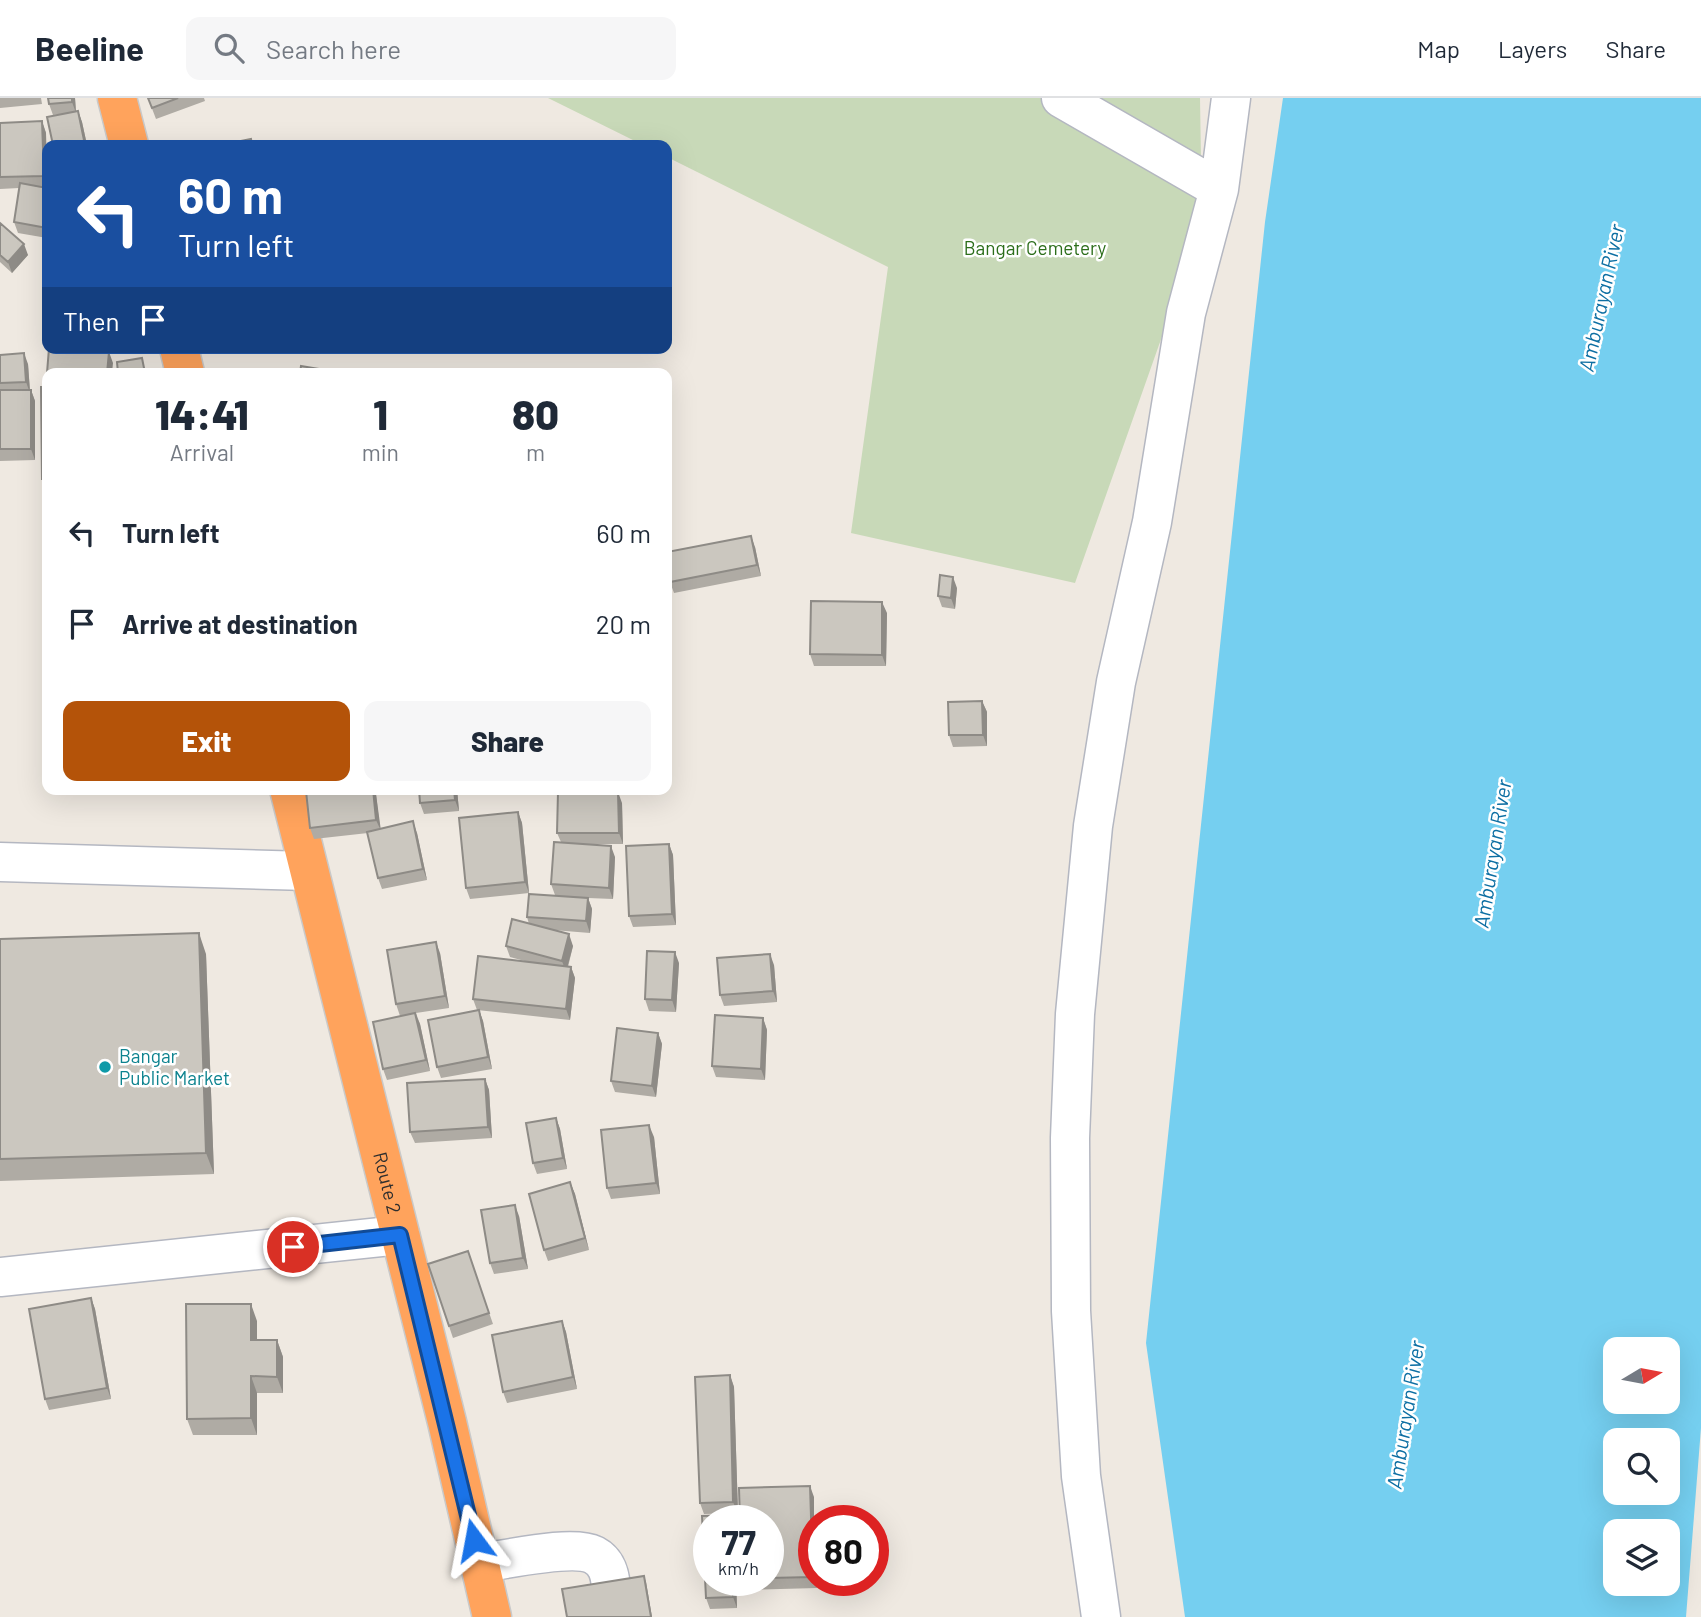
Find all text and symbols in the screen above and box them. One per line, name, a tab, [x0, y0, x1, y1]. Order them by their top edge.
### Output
search box	[186, 17, 676, 80]
text: Beeline	[35, 28, 144, 68]
icon: search	[210, 29, 248, 67]
text: Search here	[266, 33, 401, 64]
text: Map	[1417, 34, 1460, 63]
text: Layers	[1498, 34, 1567, 63]
text: Share	[1605, 34, 1666, 63]
text: 60 m	[178, 165, 283, 224]
icon: left	[63, 168, 154, 259]
water label: Amburayan River	[1573, 221, 1628, 374]
text: Turn left	[178, 225, 295, 263]
park label: Bangar Cemetery	[964, 236, 1106, 259]
icon: arrive	[134, 301, 172, 339]
text: Then	[63, 305, 120, 336]
text: 14:41	[155, 388, 249, 438]
text: 1	[373, 388, 388, 438]
text: 80	[512, 388, 559, 438]
text: Arrival	[170, 438, 234, 466]
text: min	[362, 438, 399, 466]
text: m	[526, 438, 545, 466]
icon: left	[63, 514, 101, 552]
text: Turn left	[122, 517, 220, 548]
text: 60 m	[596, 517, 651, 548]
icon: arrive	[63, 605, 101, 643]
text: Arrive at destination	[122, 608, 358, 639]
text: 20 m	[596, 608, 651, 639]
button: Exit	[63, 701, 350, 781]
button: Share	[364, 701, 651, 781]
water label: Amburayan River	[1467, 777, 1516, 930]
place label: Bangar Public Market	[119, 1044, 230, 1089]
marker: Bangar Public Market	[97, 1059, 113, 1075]
street label: Route 2	[369, 1149, 407, 1216]
pin	[263, 1217, 323, 1277]
icon: arrive	[274, 1228, 312, 1266]
north arrow	[1603, 1337, 1680, 1414]
map controls	[1603, 1337, 1680, 1596]
water label: Amburayan River	[1380, 1338, 1429, 1491]
button: search	[1603, 1428, 1680, 1505]
position arrow	[437, 1503, 511, 1577]
speed limit sign: 80	[798, 1505, 889, 1596]
button: layers	[1603, 1519, 1680, 1596]
text: 77	[721, 1520, 756, 1562]
text: km/h	[718, 1557, 759, 1579]

